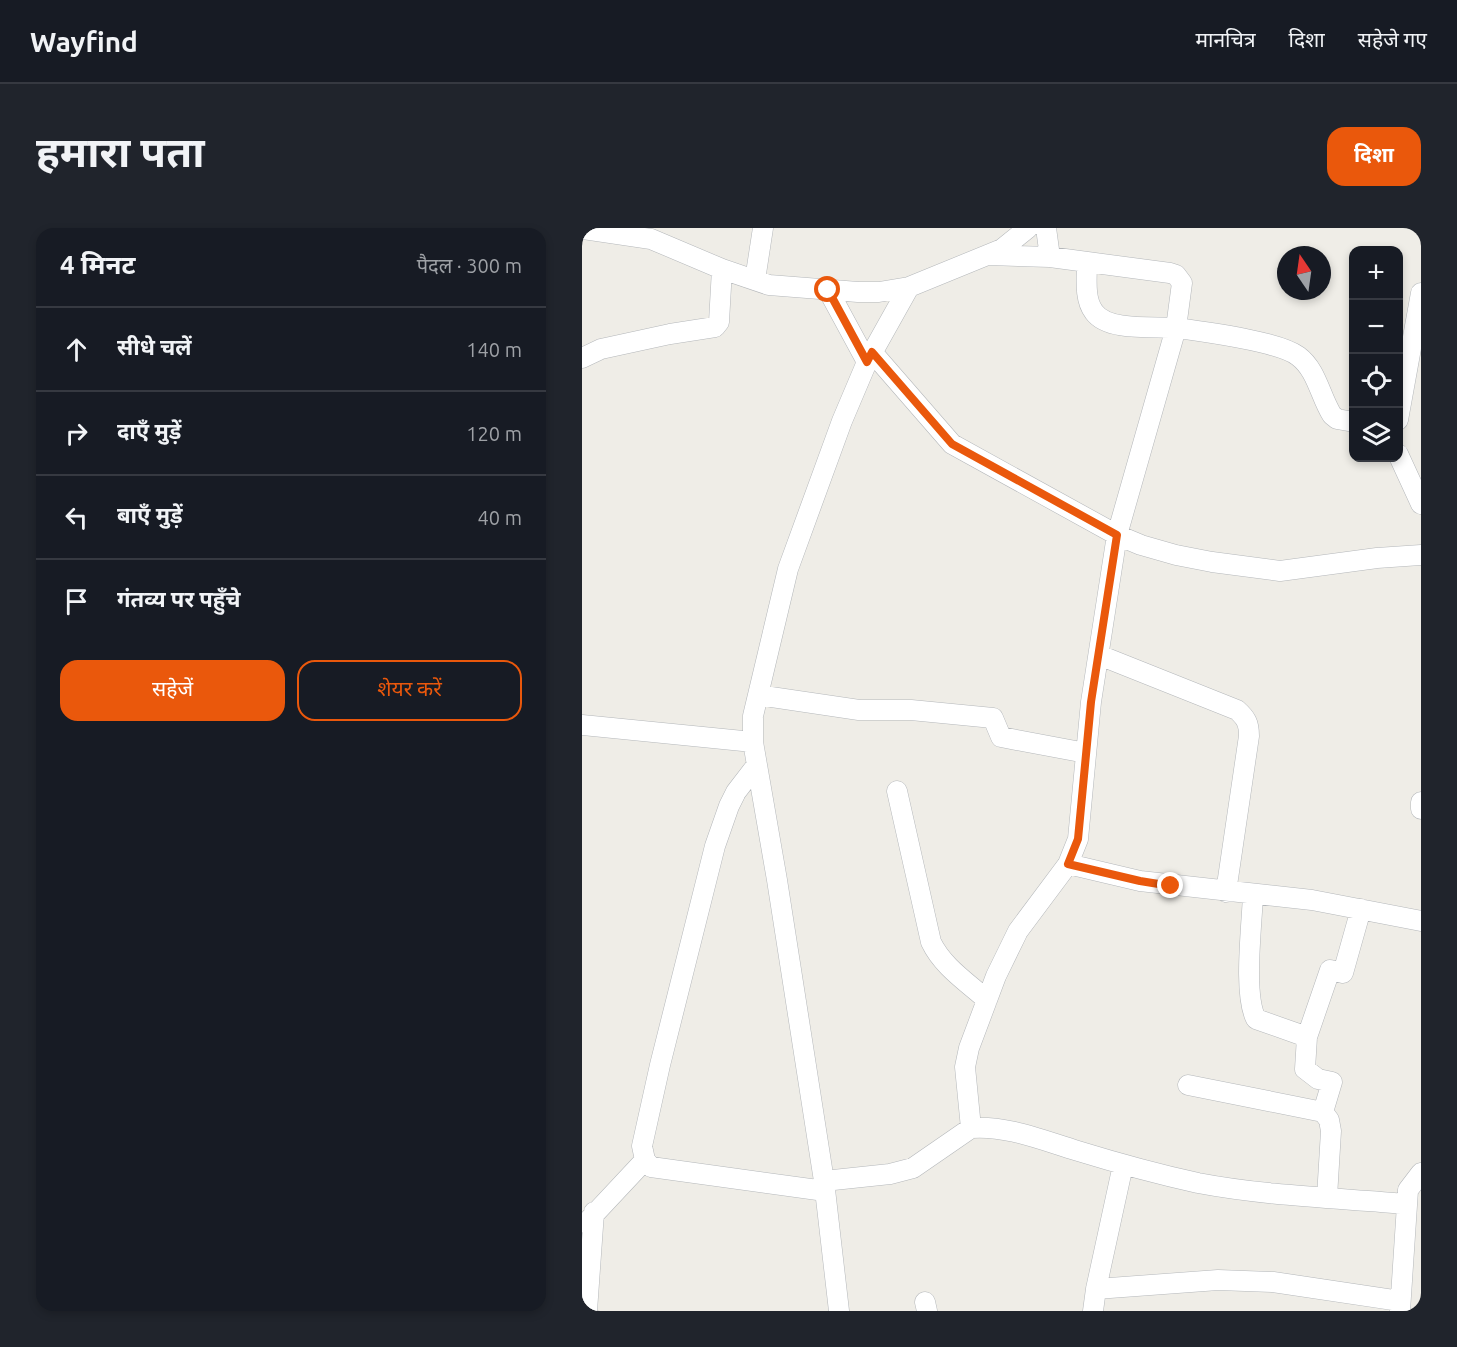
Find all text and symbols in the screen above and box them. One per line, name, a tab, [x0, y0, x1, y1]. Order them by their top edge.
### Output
text: Wayfind	[30, 26, 138, 57]
text: मानचित्र	[1195, 27, 1256, 51]
text: दिशा	[1289, 27, 1325, 51]
text: सहेजे गए	[1358, 27, 1427, 51]
button: दिशा	[1327, 127, 1421, 186]
text: हमारा पता	[36, 128, 205, 175]
north arrow	[1277, 246, 1331, 300]
map controls	[1349, 246, 1403, 462]
button: +	[1349, 246, 1403, 300]
text: 4 मिनट	[60, 250, 135, 279]
text: पैदल · 300 m	[417, 254, 522, 277]
route start	[814, 276, 840, 302]
button: −	[1349, 300, 1403, 354]
icon: ahead	[60, 333, 93, 366]
text: सीधे चलें	[117, 334, 192, 359]
text: 140 m	[466, 338, 522, 361]
button: locate	[1349, 354, 1403, 408]
button: layers	[1349, 408, 1403, 462]
icon: right	[60, 417, 93, 450]
text: दाएँ मुड़ें	[117, 418, 181, 443]
text: 120 m	[466, 422, 522, 445]
icon: left	[60, 501, 93, 534]
text: बाएँ मुड़ें	[117, 502, 183, 527]
text: 40 m	[478, 506, 522, 529]
icon: arrive	[60, 585, 93, 618]
text: गंतव्य पर पहुँचे	[117, 586, 241, 611]
button: सहेजें	[60, 660, 285, 721]
button: शेयर करें	[297, 660, 522, 721]
route end	[1157, 872, 1183, 898]

